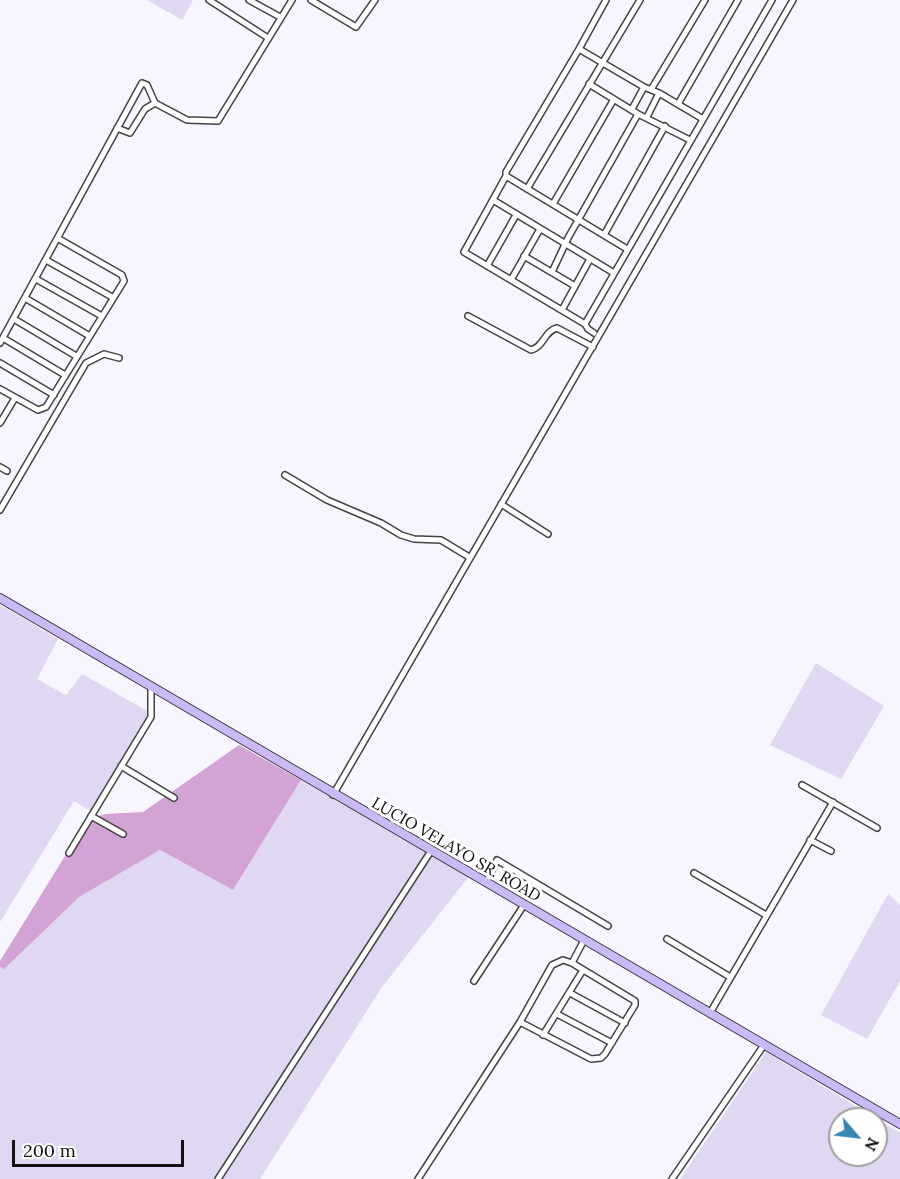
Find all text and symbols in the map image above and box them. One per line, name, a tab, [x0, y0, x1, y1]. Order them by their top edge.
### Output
street label: LUCIO VELAYO SR. ROAD	[368, 794, 544, 906]
north arrow	[828, 1107, 888, 1167]
scale bar	[15, 1128, 188, 1166]
text: N	[860, 1134, 884, 1155]
text: 200 m	[23, 1139, 76, 1162]

